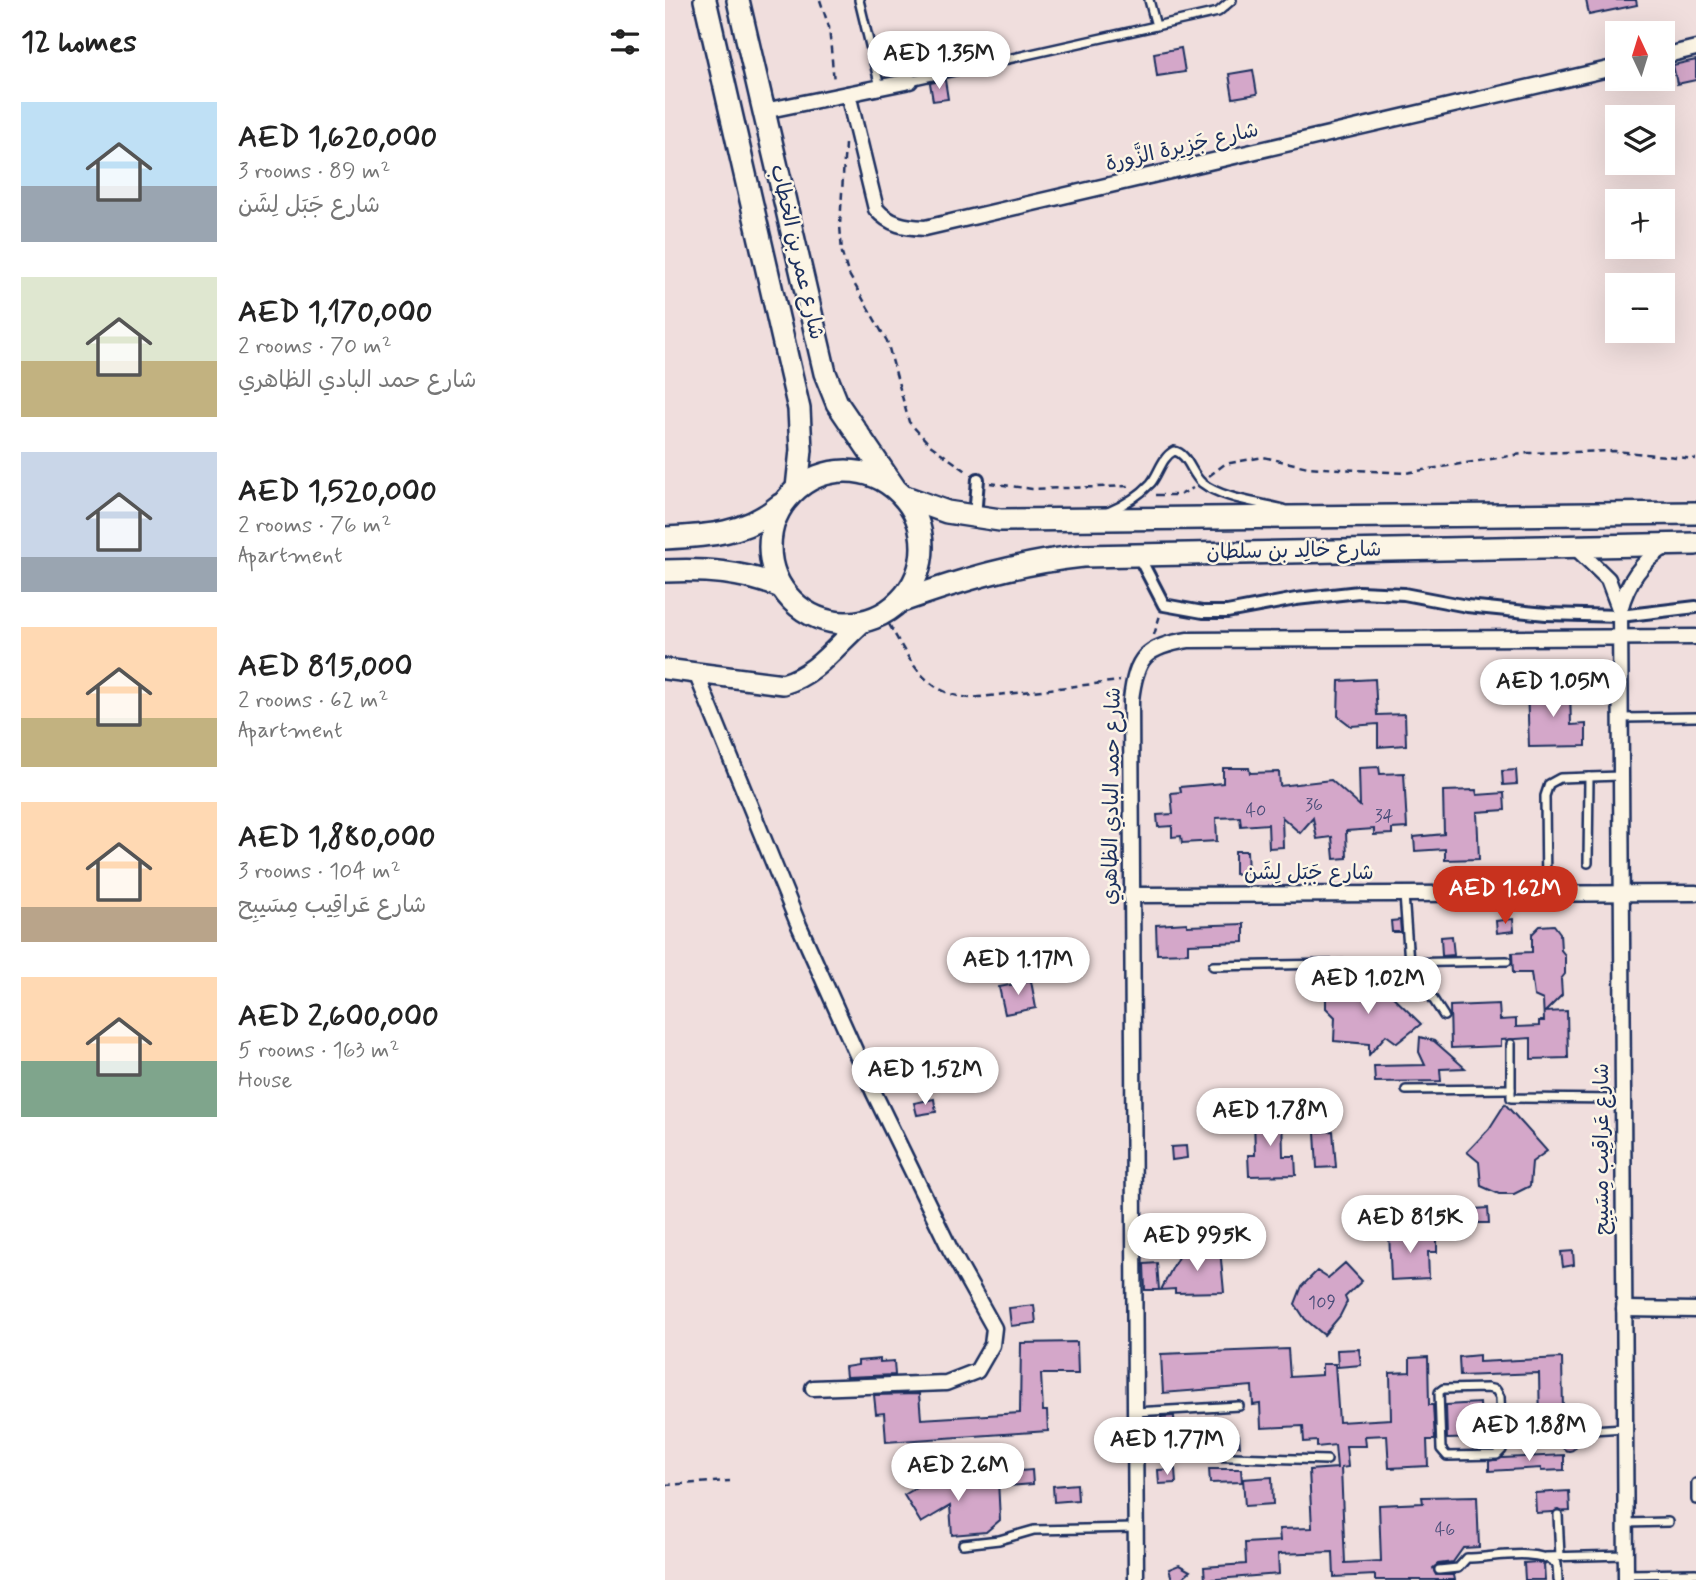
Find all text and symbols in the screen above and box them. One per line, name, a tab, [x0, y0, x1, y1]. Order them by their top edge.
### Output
north arrow	[1605, 21, 1675, 91]
map controls	[1605, 21, 1675, 343]
text: 12 homes	[21, 23, 137, 62]
icon: filters	[606, 23, 644, 61]
pin: AED 1.35M	[859, 32, 1019, 91]
text: AED 1.35M	[883, 39, 995, 69]
button: layers	[1605, 105, 1675, 175]
street label: شارع جَزِيرة الزَّورة	[1102, 114, 1262, 179]
text: AED 1,620,000	[238, 118, 437, 157]
icon: home	[77, 130, 161, 214]
text: 3 rooms · 89 m²	[238, 157, 390, 187]
street label: شارع عمر بن الخطاب	[763, 162, 831, 342]
button: +	[1605, 189, 1675, 259]
text: شارع جَبَل لِشَن	[238, 191, 380, 221]
button: −	[1605, 273, 1675, 343]
text: AED 1,170,000	[238, 293, 432, 332]
icon: home	[77, 305, 161, 389]
text: 2 rooms · 70 m²	[238, 332, 392, 362]
text: شارع حمد البادي الظاهري	[238, 366, 477, 396]
text: AED 1,520,000	[238, 472, 437, 511]
icon: home	[77, 480, 161, 564]
text: 2 rooms · 76 m²	[238, 511, 391, 541]
street label: شارع خالِد بن سلطان	[1206, 535, 1382, 567]
text: Apartment	[238, 541, 343, 571]
text: AED 815,000	[238, 647, 413, 686]
icon: home	[77, 655, 161, 739]
pin: AED 1.05M	[1473, 660, 1633, 719]
text: AED 1.05M	[1496, 667, 1610, 697]
text: 2 rooms · 62 m²	[238, 686, 389, 716]
street label: شارع حمد البادي الظاهري	[1096, 687, 1128, 905]
text: Apartment	[238, 716, 343, 746]
house number: 36	[1305, 793, 1323, 817]
house number: 40	[1246, 799, 1266, 823]
house number: 34	[1374, 804, 1394, 828]
text: AED 1,880,000	[238, 818, 435, 857]
icon: home	[77, 830, 161, 914]
text: 3 rooms · 104 m²	[238, 857, 401, 887]
street label: شارع جَبَل لِشَن	[1244, 859, 1374, 887]
pin: AED 1.62M	[1425, 866, 1585, 926]
text: AED 1.62M	[1449, 874, 1561, 904]
text: شارع عَراقِيب مِسَيبِح	[238, 891, 426, 921]
pin: AED 1.17M	[938, 937, 1098, 997]
text: AED 1.17M	[963, 945, 1073, 975]
pin: AED 1.02M	[1288, 956, 1448, 1016]
text: AED 1.02M	[1311, 964, 1425, 994]
text: AED 2,600,000	[238, 997, 439, 1036]
icon: home	[77, 1005, 161, 1089]
text: 5 rooms · 163 m²	[238, 1036, 400, 1066]
pin: AED 1.52M	[845, 1048, 1005, 1107]
text: AED 1.52M	[868, 1055, 982, 1085]
street label: شارع عَراقِيب مِسَيبِح	[1588, 1063, 1618, 1235]
text: House	[238, 1066, 292, 1096]
pin: AED 1.78M	[1190, 1088, 1350, 1148]
text: AED 1.78M	[1212, 1096, 1328, 1126]
pin: AED 815K	[1338, 1196, 1482, 1255]
text: AED 815K	[1357, 1203, 1463, 1233]
pin: AED 995K	[1125, 1214, 1269, 1273]
text: AED 995K	[1143, 1221, 1251, 1251]
house number: 109	[1308, 1291, 1336, 1315]
pin: AED 1.88M	[1449, 1404, 1609, 1463]
text: AED 1.88M	[1472, 1411, 1586, 1441]
pin: AED 1.77M	[1087, 1418, 1247, 1477]
text: AED 1.77M	[1110, 1425, 1224, 1455]
pin: AED 2.6M	[886, 1444, 1030, 1503]
text: AED 2.6M	[907, 1451, 1009, 1481]
house number: 46	[1435, 1518, 1455, 1542]

